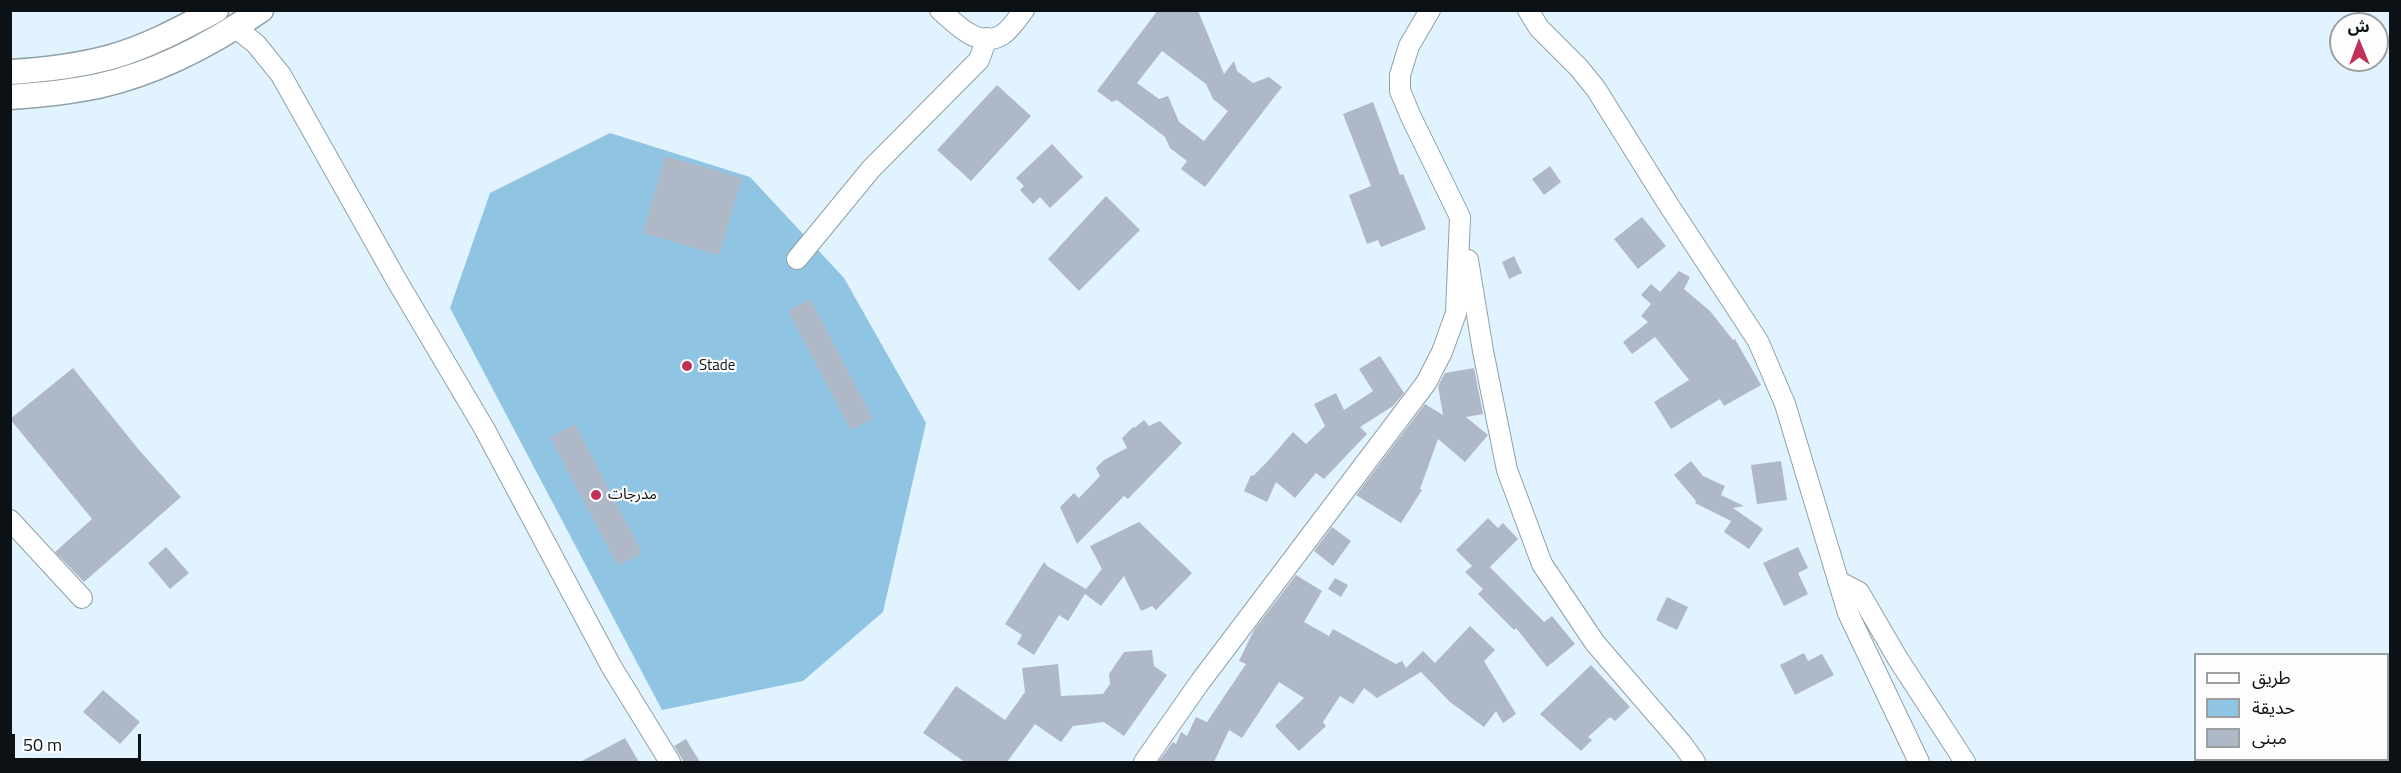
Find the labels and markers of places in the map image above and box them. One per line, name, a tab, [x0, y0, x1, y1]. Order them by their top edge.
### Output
place label: Stade	[699, 357, 735, 375]
marker: Stade	[680, 359, 694, 373]
place label: مدرجات	[608, 486, 657, 504]
marker: مدرجات	[589, 488, 603, 502]

